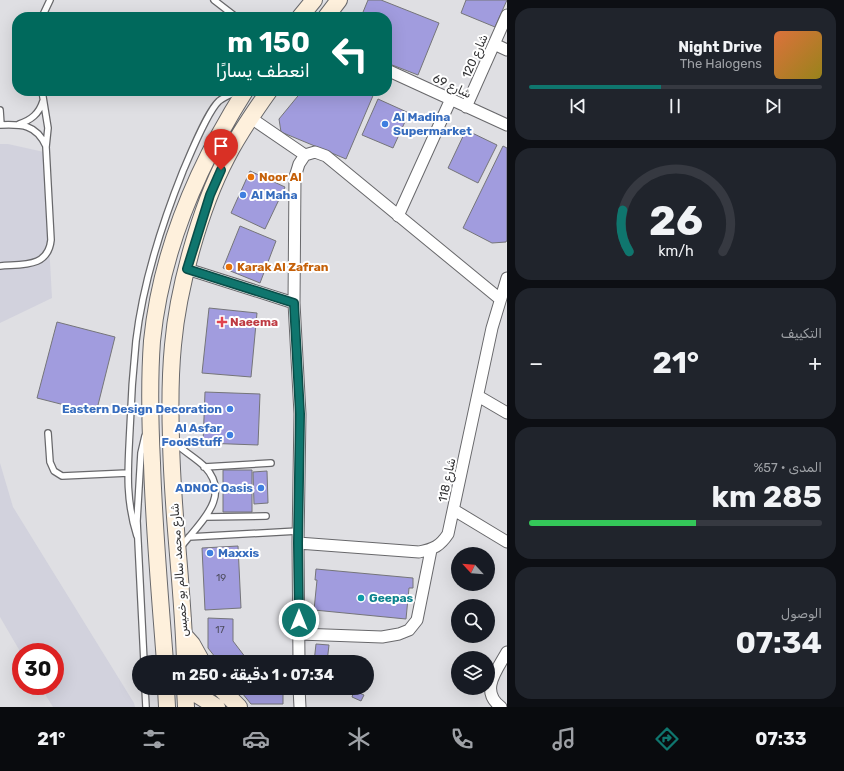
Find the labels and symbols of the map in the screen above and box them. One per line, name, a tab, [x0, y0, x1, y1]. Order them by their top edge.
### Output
street label: شارع 120	[459, 32, 493, 81]
street label: شارع 69	[430, 71, 474, 103]
place label: Al Madina Supermarket	[393, 110, 472, 138]
marker: Al Madina Supermarket	[380, 119, 390, 129]
pin	[204, 129, 238, 170]
place label: Noor Al	[259, 170, 302, 184]
marker: Noor Al	[246, 172, 256, 182]
place label: Al Maha	[251, 188, 297, 202]
marker: Al Maha	[238, 190, 248, 200]
place label: Karak Al Zafran	[237, 260, 329, 274]
marker: Karak Al Zafran	[224, 262, 234, 272]
place label: Naeema	[230, 315, 278, 329]
marker: Naeema	[217, 317, 227, 327]
place label: Eastern Design Decoration	[62, 402, 222, 416]
marker: Eastern Design Decoration	[225, 404, 235, 414]
place label: Al Asfar FoodStuff	[162, 421, 223, 449]
marker: Al Asfar FoodStuff	[225, 430, 235, 440]
street label: شارع 118	[435, 457, 460, 504]
place label: ADNOC Oasis	[175, 481, 253, 495]
marker: ADNOC Oasis	[256, 483, 266, 493]
street label: شارع محمد سالم بو خميس	[167, 502, 193, 637]
place label: Maxxis	[218, 546, 260, 560]
north arrow	[451, 547, 495, 591]
marker: Maxxis	[205, 548, 215, 558]
house number: 19	[216, 572, 226, 584]
place label: Geepas	[369, 591, 414, 605]
marker: Geepas	[356, 593, 366, 603]
position arrow	[278, 599, 320, 641]
house number: 17	[215, 624, 225, 636]
speed limit sign: 30	[12, 643, 64, 695]

